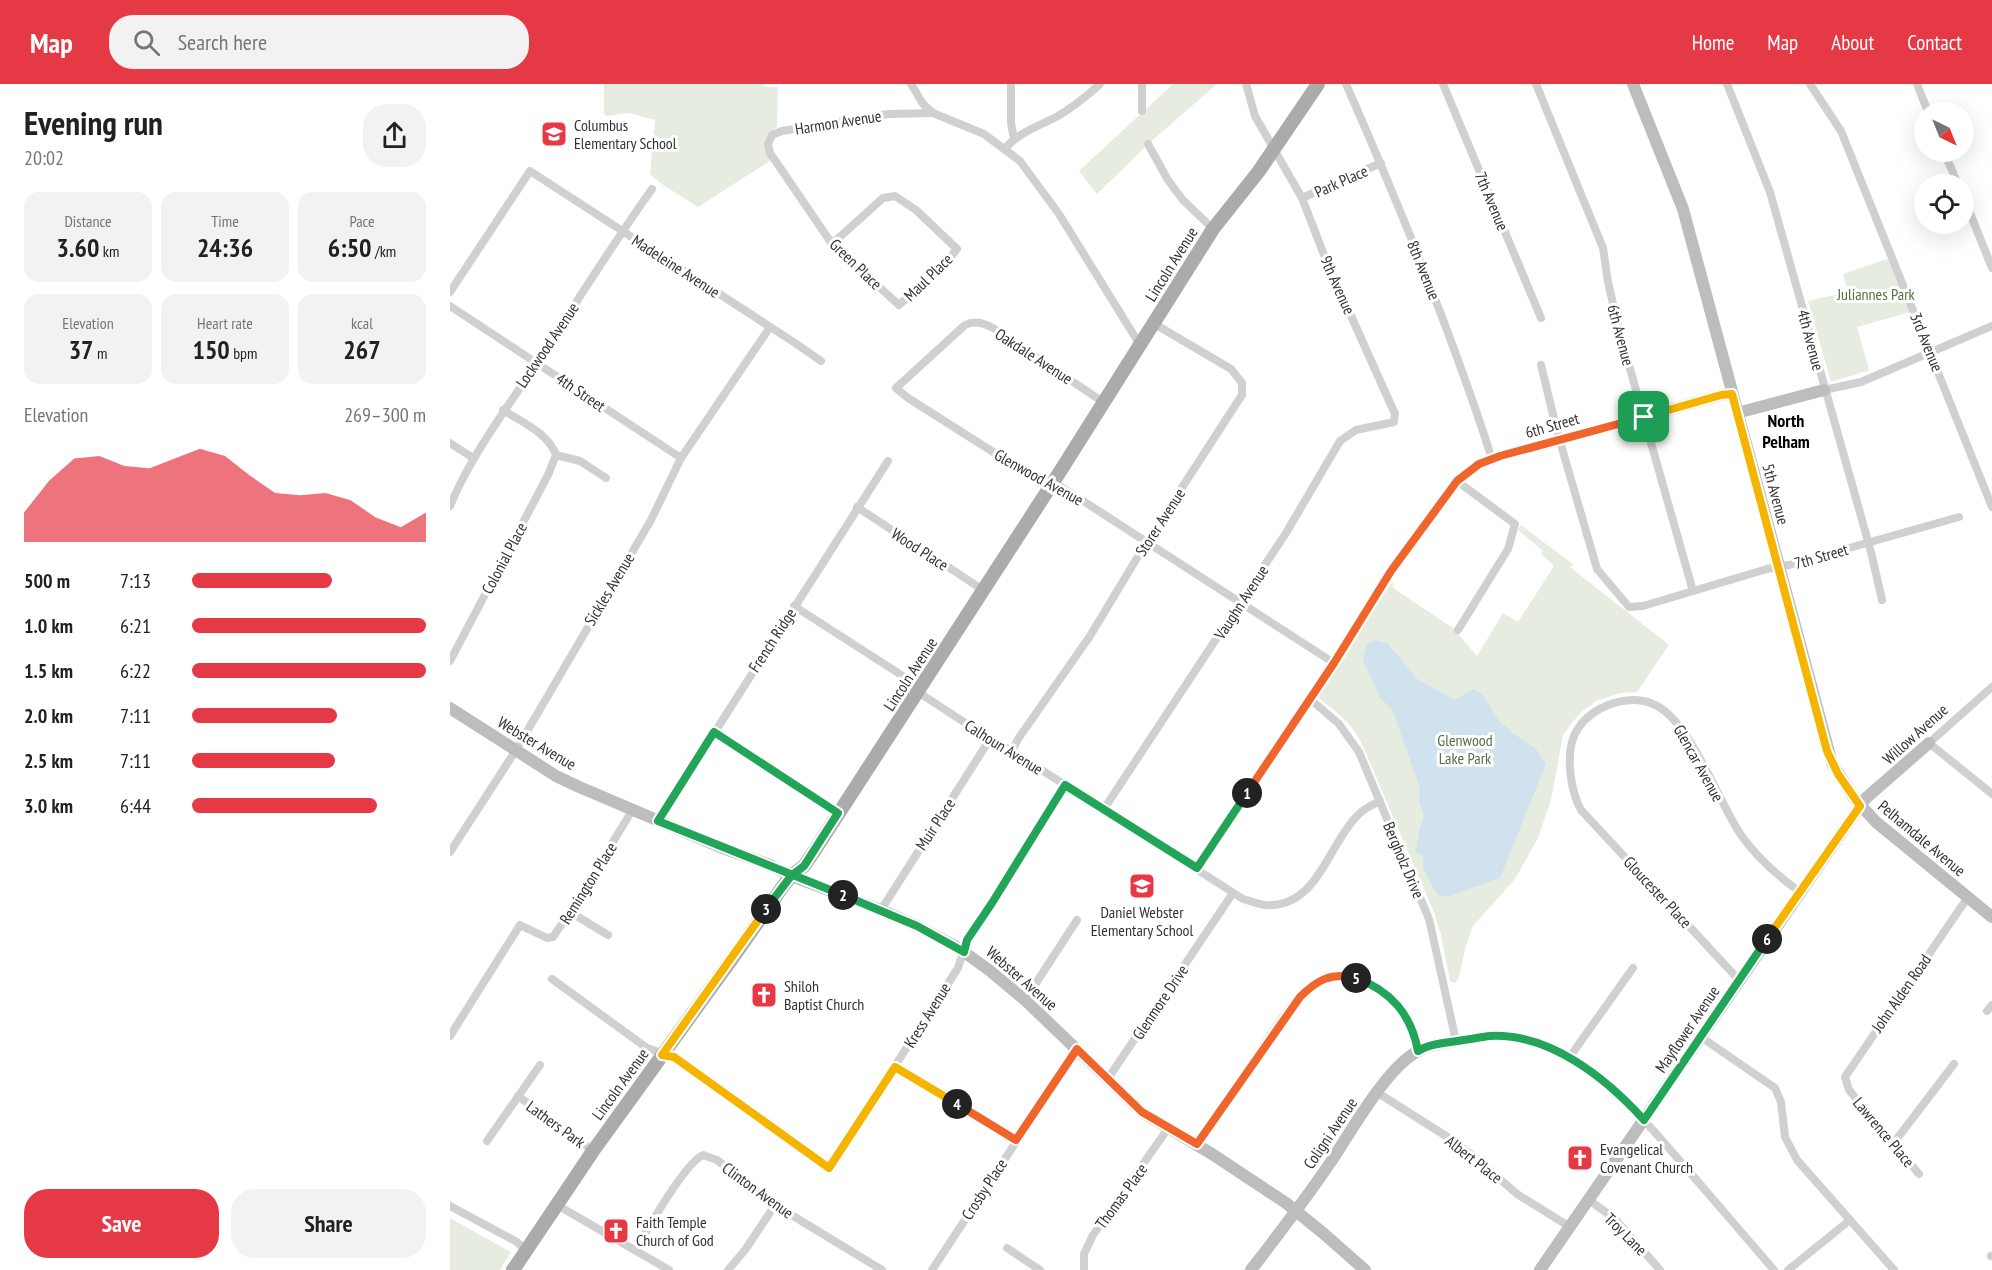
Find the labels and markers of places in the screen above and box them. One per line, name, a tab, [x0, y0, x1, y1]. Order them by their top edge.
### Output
place label: Columbus Elementary School	[574, 115, 677, 153]
school or university icon: Columbus Elementary School	[539, 119, 569, 149]
pin	[1618, 391, 1669, 442]
pin: 1	[1232, 778, 1262, 808]
school or university icon: Daniel Webster Elementary School	[1127, 871, 1157, 901]
pin: 2	[828, 880, 858, 910]
pin: 3	[751, 894, 781, 924]
place label: Daniel Webster Elementary School	[1091, 902, 1194, 940]
pin: 6	[1752, 924, 1782, 954]
pin: 5	[1341, 963, 1371, 993]
place label: Shiloh Baptist Church	[784, 976, 864, 1014]
church icon: Shiloh Baptist Church	[749, 980, 779, 1010]
pin: 4	[942, 1089, 972, 1119]
place label: Evangelical Covenant Church	[1600, 1139, 1693, 1177]
church icon: Evangelical Covenant Church	[1565, 1143, 1595, 1173]
place label: Faith Temple Church of God	[636, 1212, 714, 1250]
church icon: Faith Temple Church of God	[601, 1216, 631, 1246]

